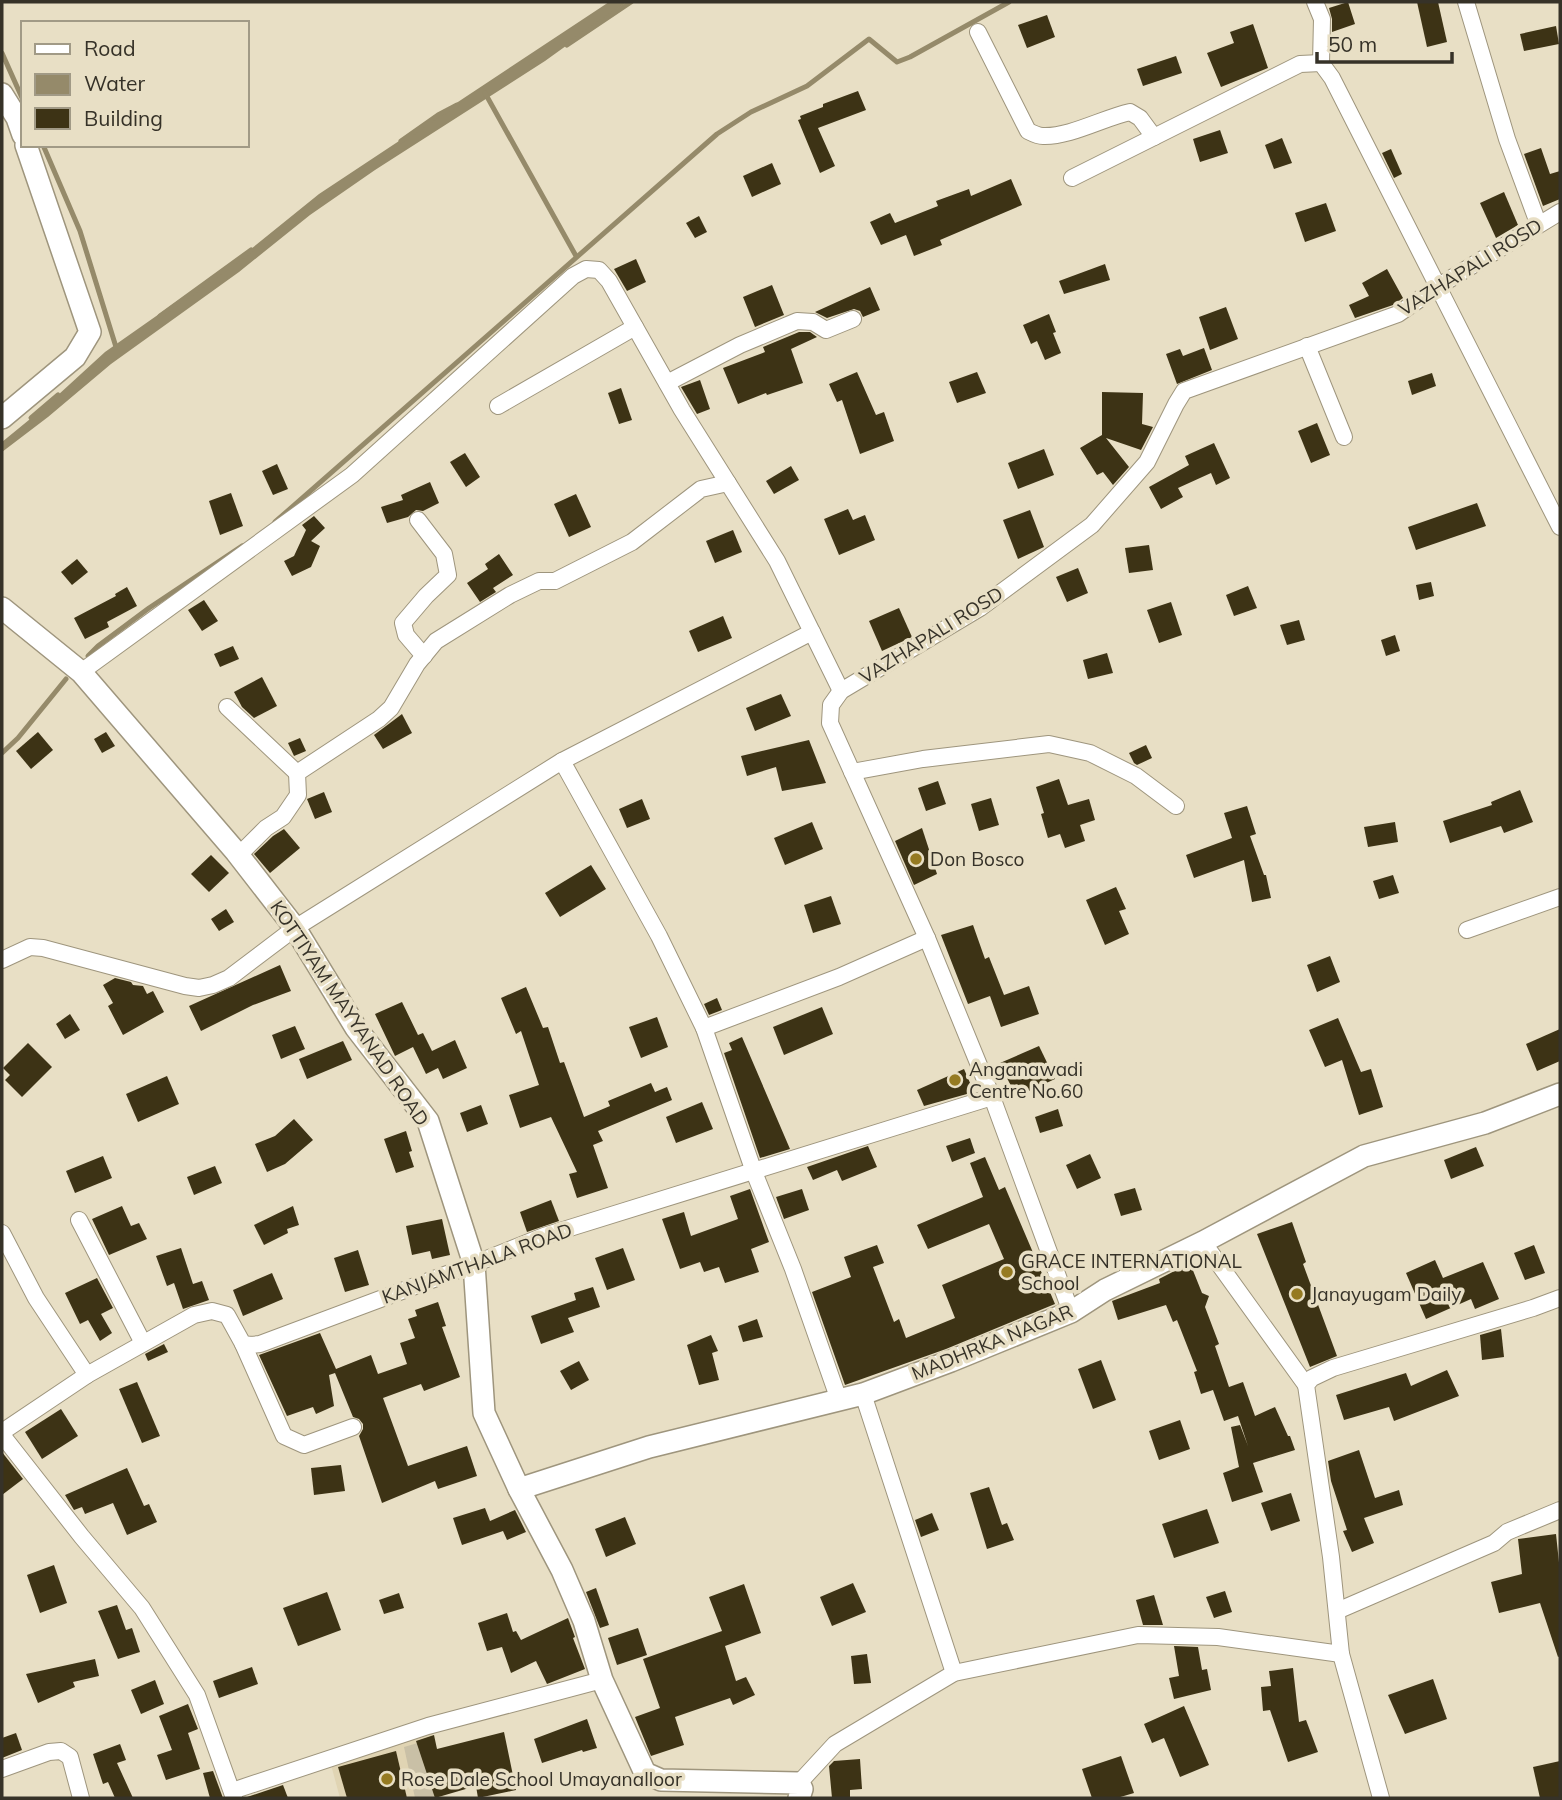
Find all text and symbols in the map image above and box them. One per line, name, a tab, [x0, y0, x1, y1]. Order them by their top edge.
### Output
legend	[21, 21, 248, 147]
scale bar	[1317, 21, 1452, 65]
text: 50 m	[1328, 31, 1377, 57]
text: Road	[84, 35, 135, 61]
text: Water	[84, 70, 145, 96]
text: Building	[84, 105, 163, 131]
street label: VAZHAPALI ROSD	[1394, 213, 1546, 321]
street label: VAZHAPALI ROSD	[855, 581, 1007, 689]
place label: Don Bosco	[930, 847, 1024, 871]
marker: Don Bosco	[908, 851, 924, 867]
street label: KOTTIYAM MAYYANAD ROAD	[265, 896, 435, 1130]
place label: Anganawadi Centre No.60	[969, 1057, 1083, 1103]
marker: Anganawadi Centre No.60	[947, 1072, 963, 1088]
street label: KANJAMTHALA ROAD	[379, 1217, 575, 1309]
place label: GRACE INTERNATIONAL School	[1021, 1249, 1243, 1295]
marker: GRACE INTERNATIONAL School	[999, 1264, 1015, 1280]
place label: Janayugam Daily	[1311, 1282, 1461, 1306]
marker: Janayugam Daily	[1289, 1286, 1305, 1302]
street label: MADHRKA NAGAR	[908, 1299, 1076, 1385]
place label: Rose Dale School Umayanalloor	[401, 1767, 682, 1791]
marker: Rose Dale School Umayanalloor	[379, 1771, 395, 1787]

